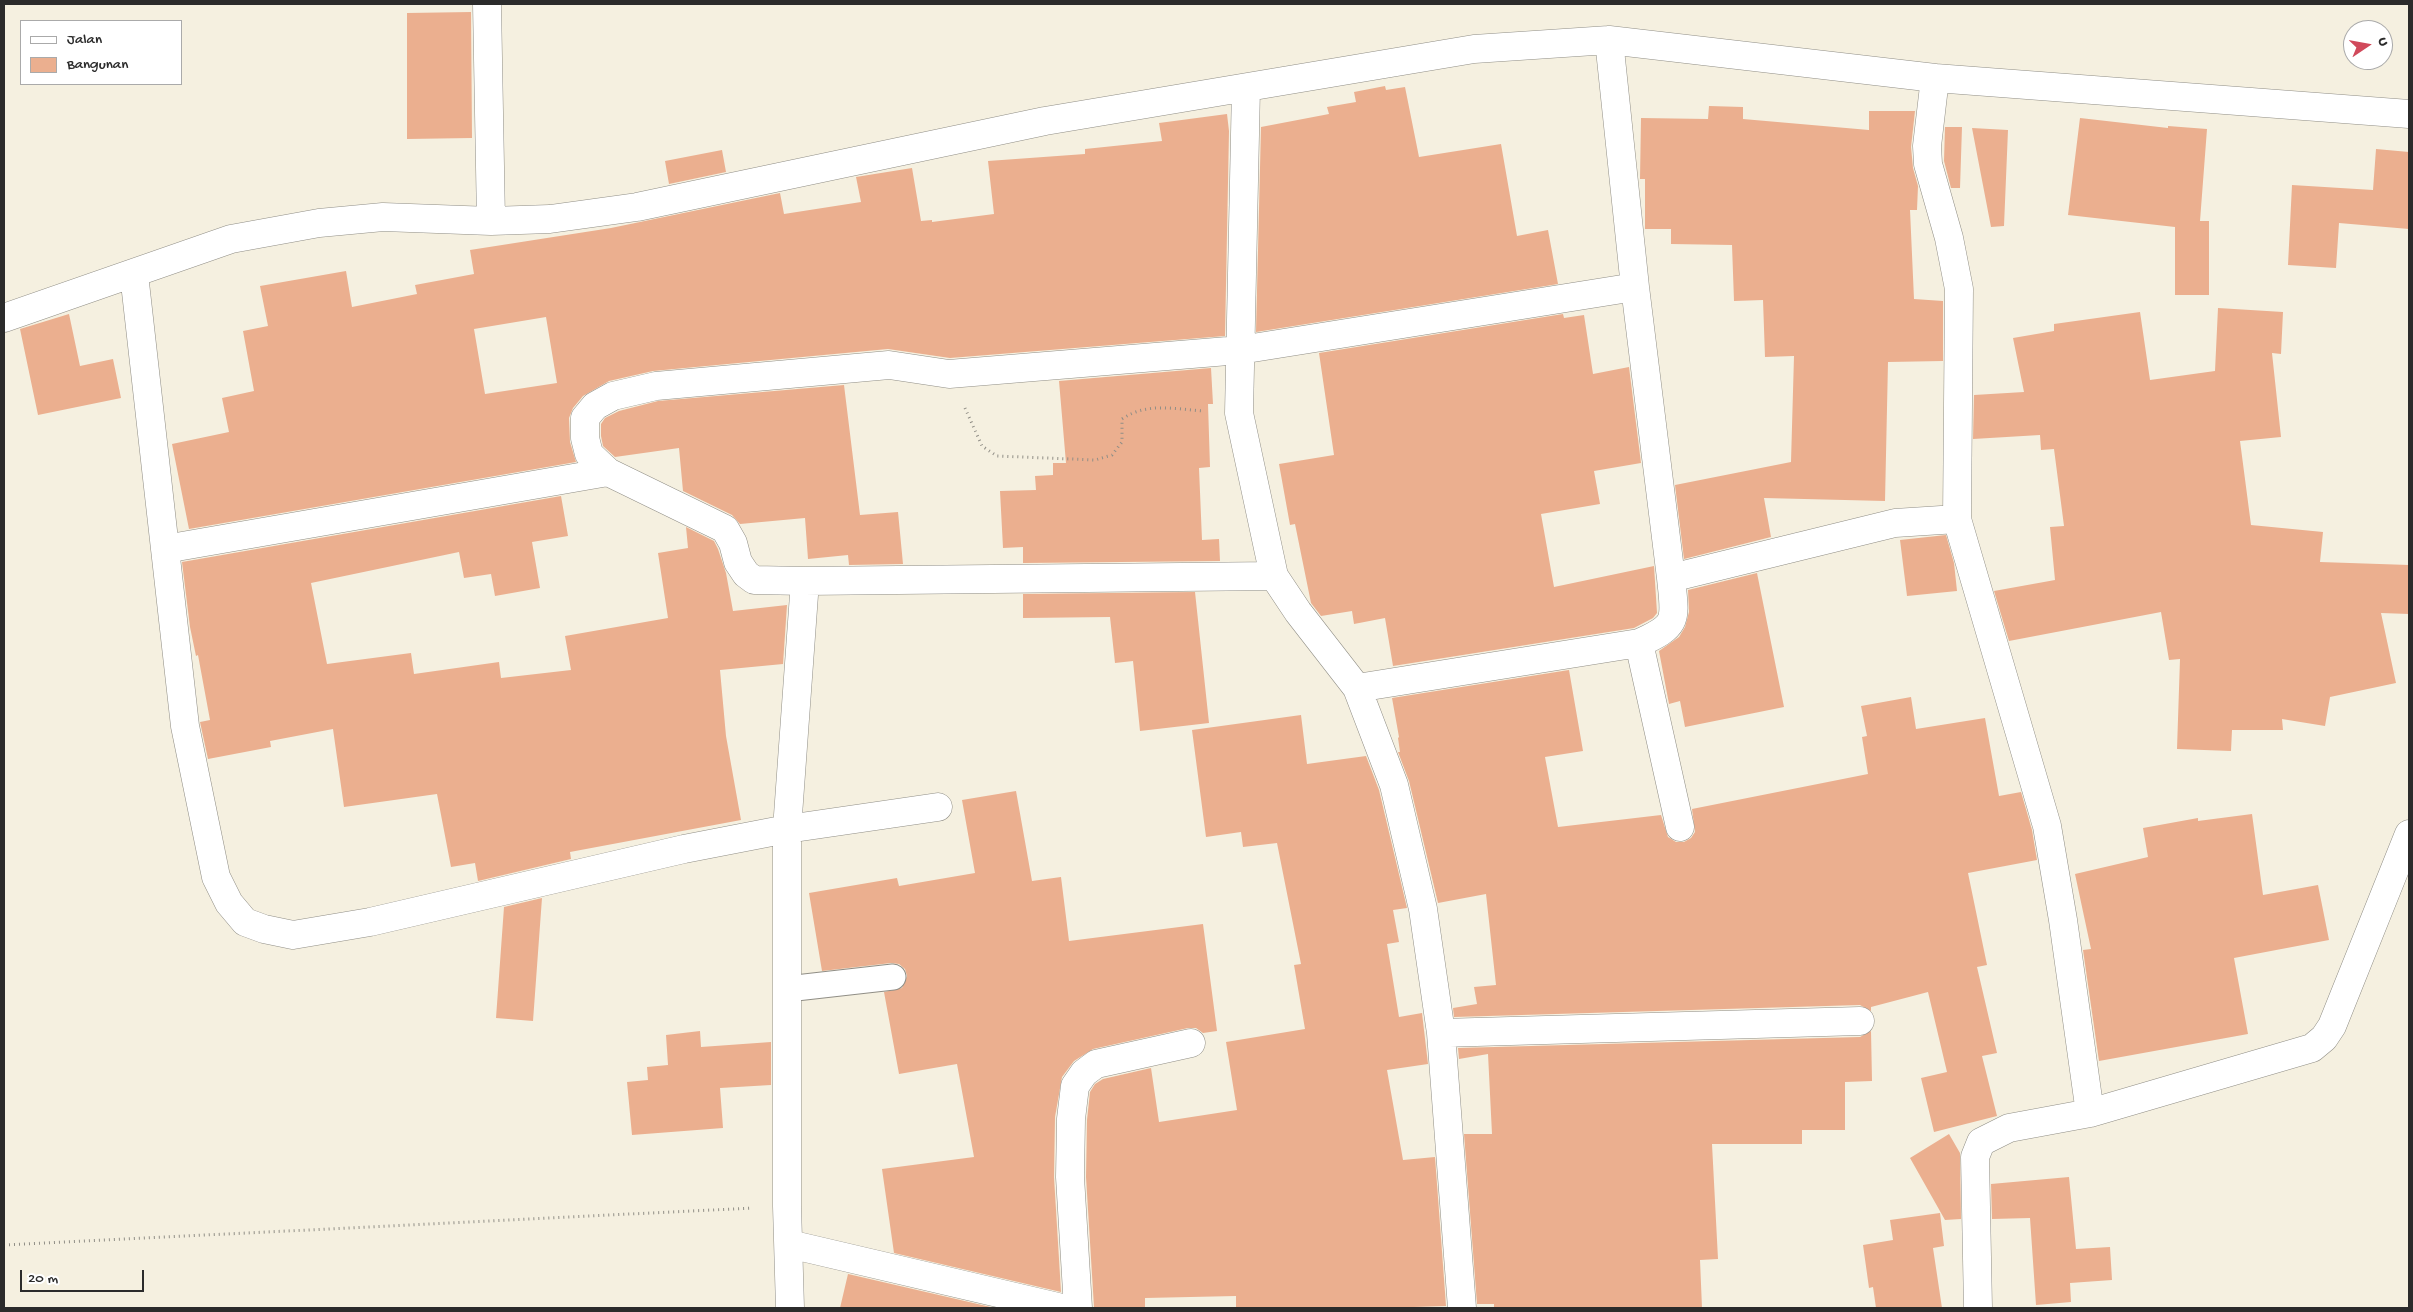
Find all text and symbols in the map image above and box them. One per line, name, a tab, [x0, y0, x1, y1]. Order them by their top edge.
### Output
legend	[20, 20, 182, 85]
north arrow	[2343, 20, 2393, 70]
text: Jalan	[67, 31, 102, 49]
text: U	[2373, 36, 2391, 48]
text: Bangunan	[67, 56, 128, 74]
scale bar	[22, 1260, 146, 1292]
text: 20 m	[28, 1270, 58, 1288]

